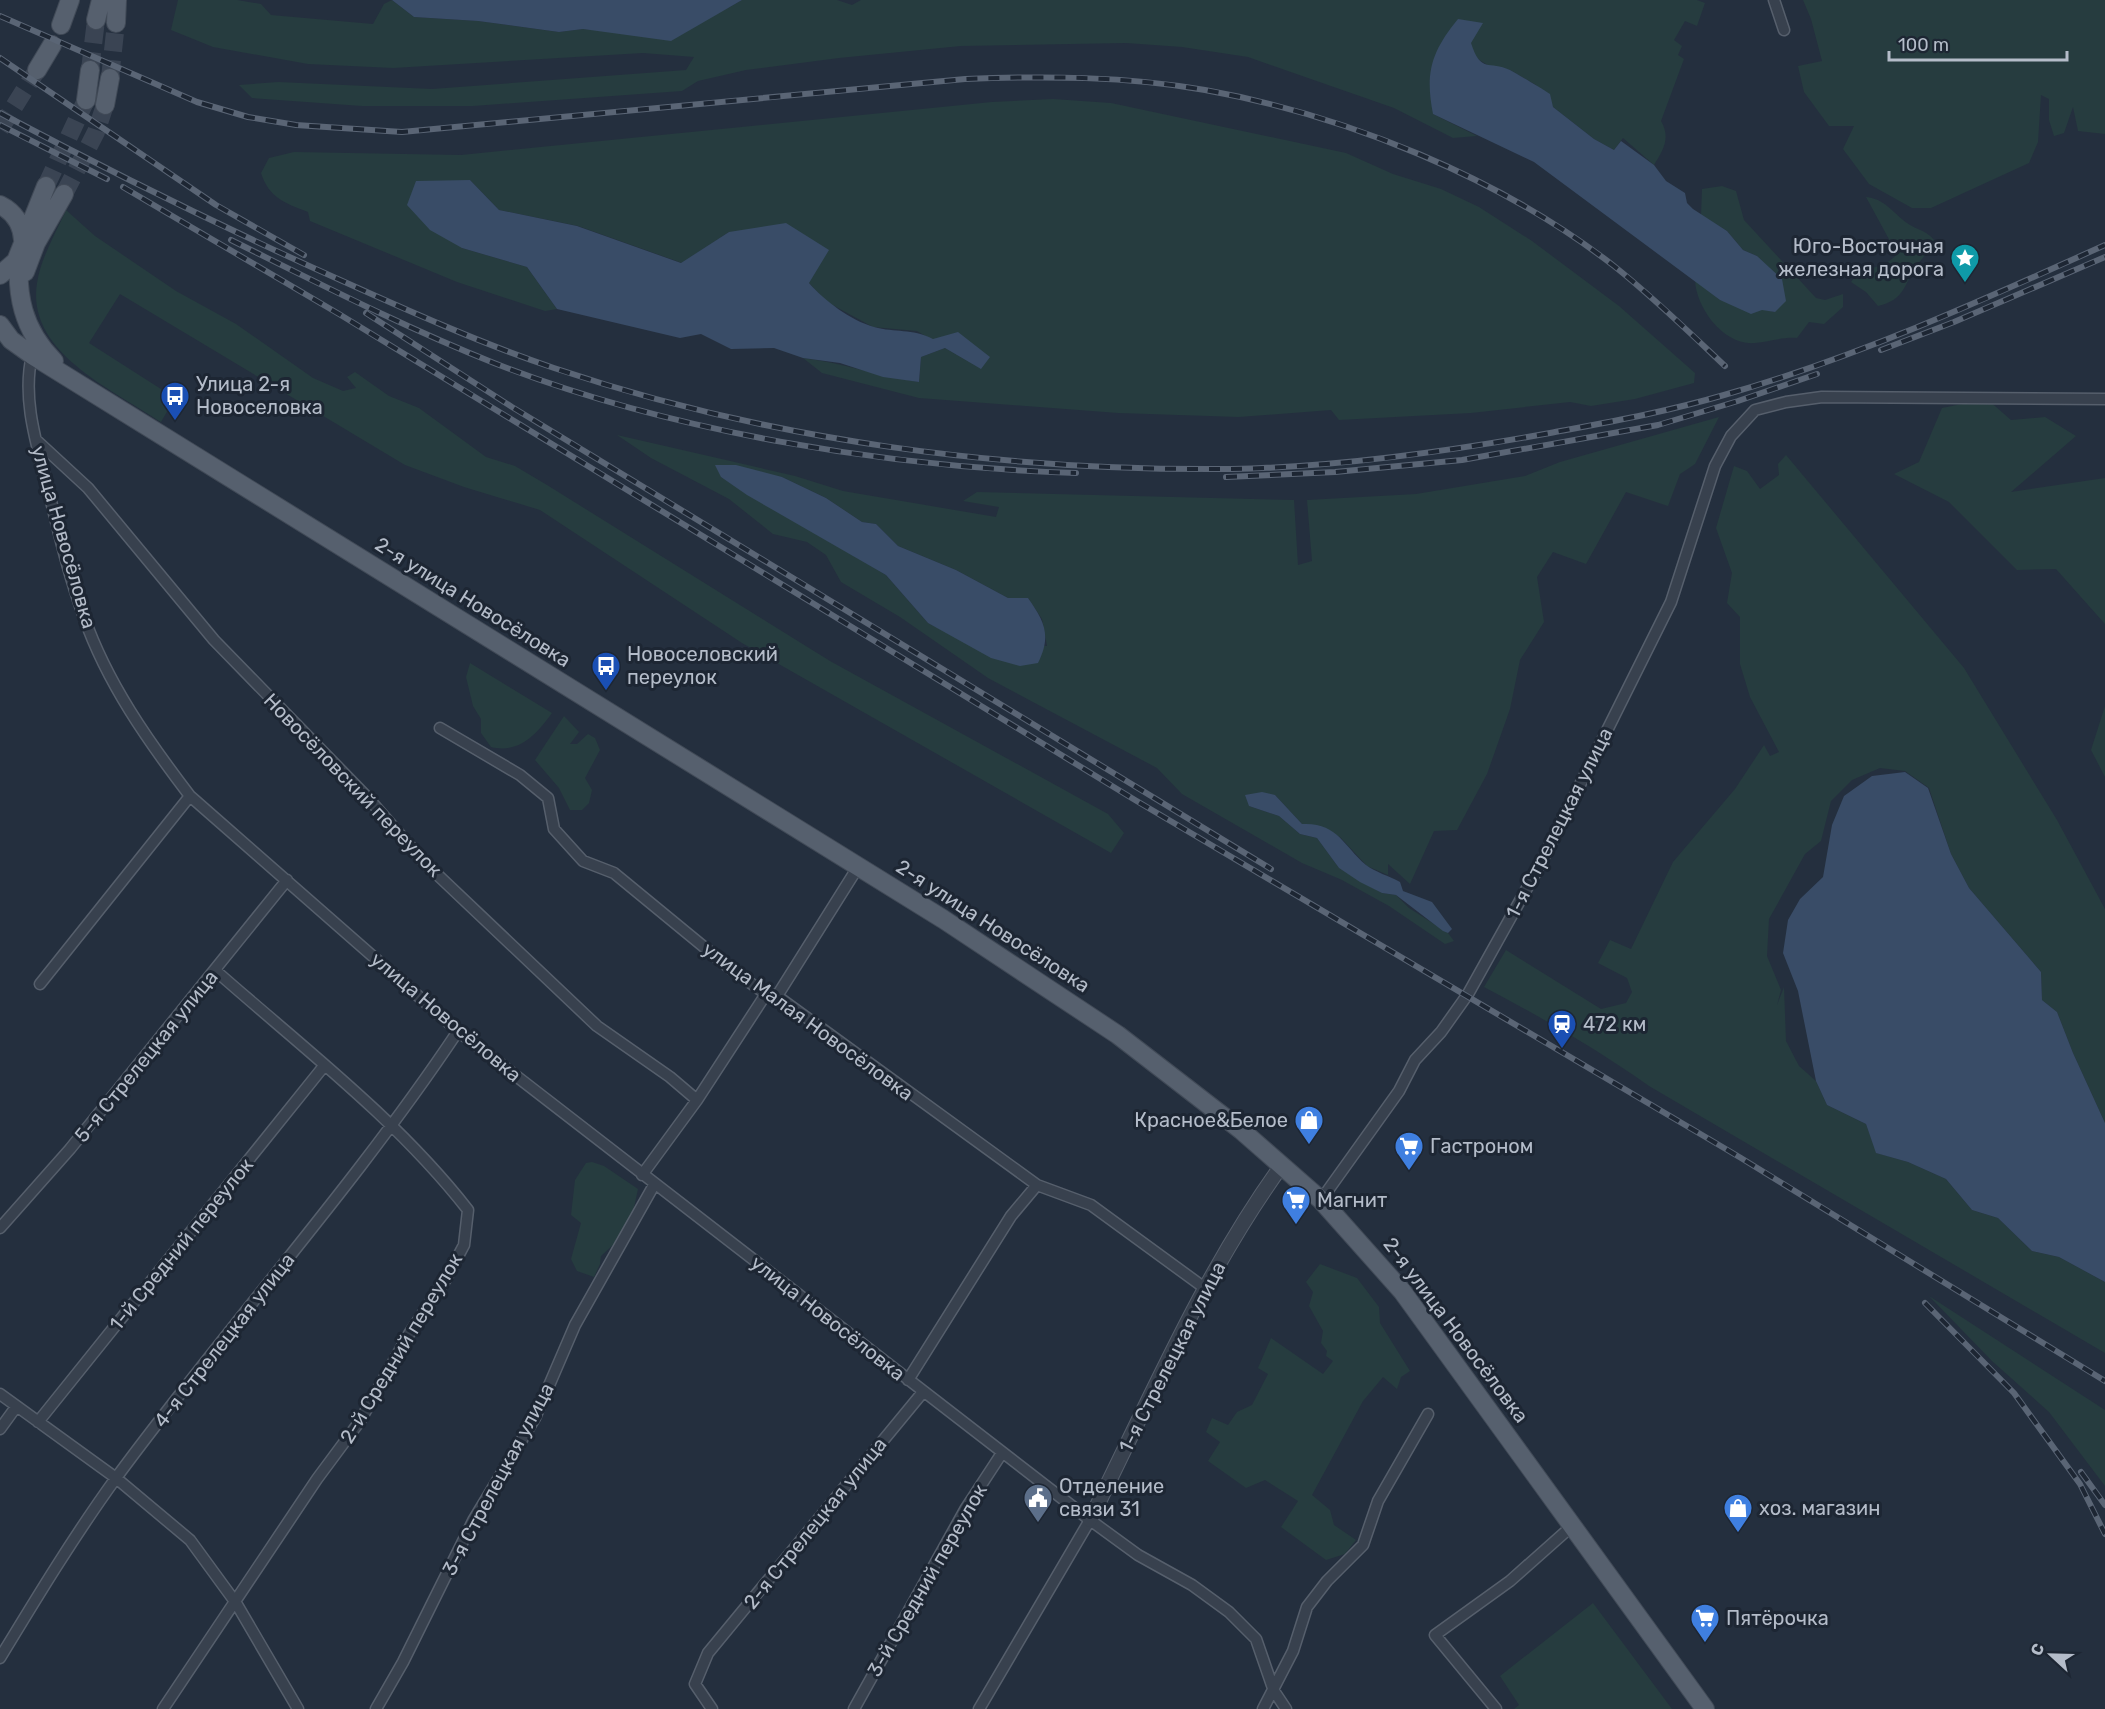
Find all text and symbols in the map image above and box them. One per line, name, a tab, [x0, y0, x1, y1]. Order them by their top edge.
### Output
scale bar	[1889, 24, 2068, 62]
text: 100 m	[1898, 34, 1949, 56]
place label: Юго-Восточная железная дорога	[1778, 234, 1944, 281]
place icon: Юго-Восточная железная дорога	[1949, 242, 1981, 284]
place label: Улица 2-я Новоселовка	[196, 372, 323, 419]
bus stop icon: Улица 2-я Новоселовка	[159, 380, 191, 422]
street label: улица Новосёловка	[26, 443, 102, 631]
street label: 2-я улица Новосёловка	[371, 532, 575, 672]
place label: Новоселовский переулок	[627, 642, 778, 689]
bus stop icon: Новоселовский переулок	[590, 650, 622, 692]
street label: Новосёловский переулок	[259, 688, 447, 882]
street label: 1-я Стрелецкая улица	[1500, 724, 1618, 922]
street label: 2-я улица Новосёловка	[892, 854, 1094, 998]
street label: улица Малая Новосёловка	[698, 937, 918, 1105]
street label: улица Новосёловка	[366, 947, 526, 1087]
street label: 5-я Стрелецкая улица	[69, 965, 223, 1147]
station icon: 472 км	[1546, 1008, 1578, 1050]
place label: 472 км	[1583, 1012, 1646, 1036]
shop icon: Красное&Белое	[1293, 1104, 1325, 1146]
place label: Красное&Белое	[1134, 1108, 1288, 1132]
supermarket icon: Гастроном	[1393, 1130, 1425, 1172]
place label: Гастроном	[1430, 1134, 1533, 1158]
street label: 1-й Средний переулок	[104, 1153, 258, 1335]
supermarket icon: Магнит	[1280, 1184, 1312, 1226]
place label: Магнит	[1317, 1188, 1387, 1212]
street label: 2-я улица Новосёловка	[1378, 1233, 1534, 1427]
street label: 4-я Стрелецкая улица	[148, 1248, 300, 1432]
street label: 2-й Средний переулок	[335, 1248, 468, 1448]
street label: улица Новосёловка	[746, 1250, 910, 1386]
street label: 1-я Стрелецкая улица	[1113, 1258, 1231, 1456]
street label: 3-я Стрелецкая улица	[437, 1379, 559, 1579]
street label: 2-я Стрелецкая улица	[738, 1432, 892, 1614]
place label: Отделение связи 31	[1059, 1474, 1164, 1521]
street label: 3-й Средний переулок	[862, 1479, 992, 1681]
public building icon: Отделение связи 31	[1022, 1482, 1054, 1524]
shop icon: хоз. магазин	[1722, 1492, 1754, 1534]
place label: хоз. магазин	[1759, 1496, 1880, 1520]
supermarket icon: Пятёрочка	[1689, 1602, 1721, 1644]
place label: Пятёрочка	[1726, 1606, 1829, 1630]
north arrow	[2021, 1625, 2081, 1685]
text: С	[2027, 1641, 2048, 1658]

